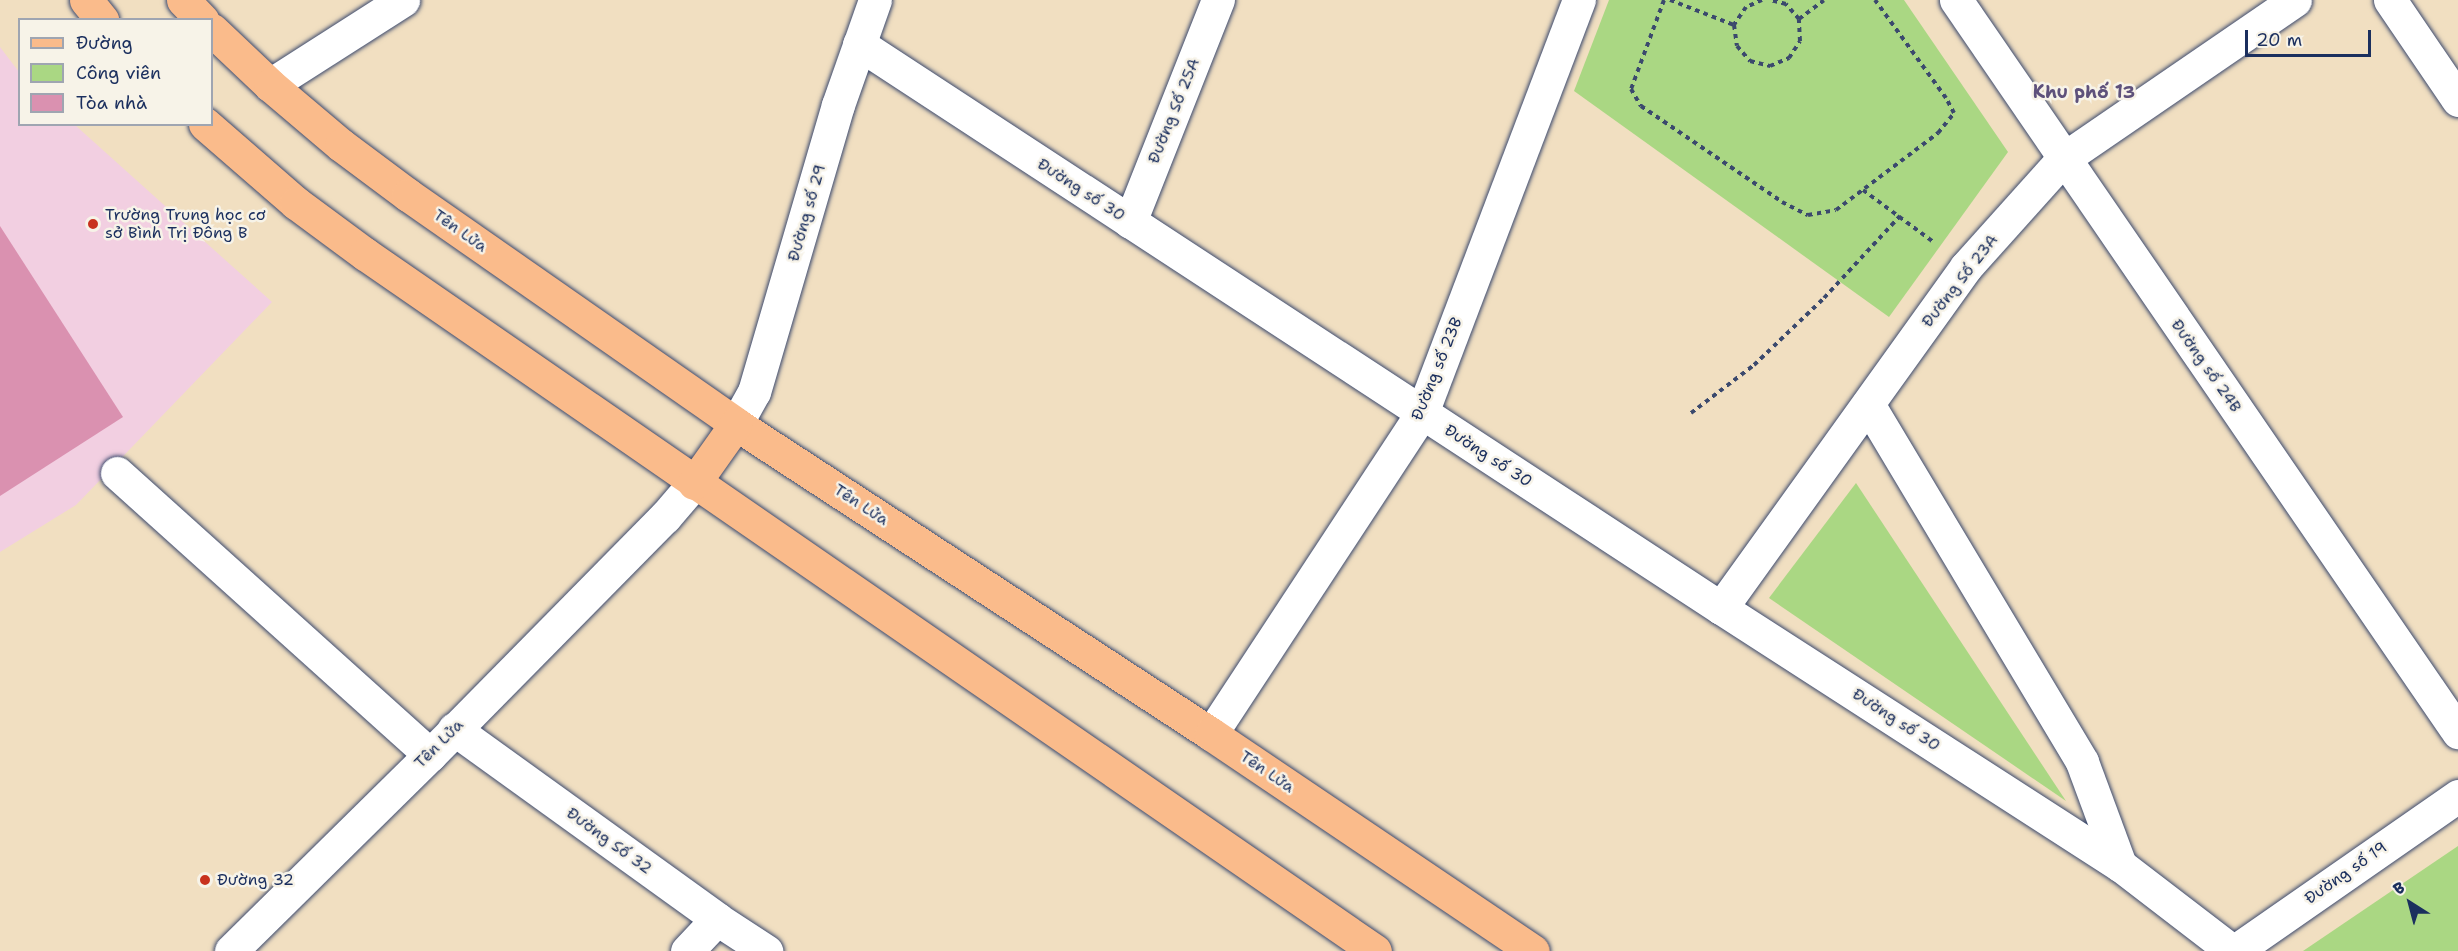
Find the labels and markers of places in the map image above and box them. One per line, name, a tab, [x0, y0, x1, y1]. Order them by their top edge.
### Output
place label: Trường Trung học cơ sở Bình Trị Đông B	[105, 205, 266, 243]
marker: Trường Trung học cơ sở Bình Trị Đông B	[86, 217, 100, 231]
place label: Đường 32	[217, 870, 294, 890]
marker: Đường 32	[198, 873, 212, 887]

